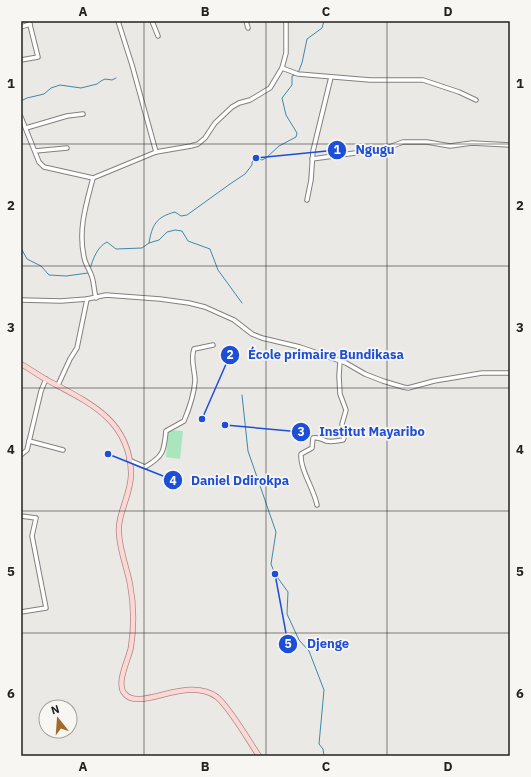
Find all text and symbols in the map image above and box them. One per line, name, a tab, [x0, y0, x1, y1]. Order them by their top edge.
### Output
text: A	[79, 3, 88, 20]
text: B	[201, 3, 210, 20]
text: C	[322, 3, 331, 20]
text: D	[443, 3, 453, 20]
text: 1	[7, 75, 15, 92]
text: 1	[516, 75, 524, 92]
callout: Ngugu	[327, 137, 402, 162]
text: Ngugu	[355, 141, 395, 158]
text: 1	[333, 142, 341, 157]
text: 2	[7, 197, 15, 214]
text: 2	[516, 197, 524, 214]
text: 3	[7, 319, 15, 336]
text: 3	[516, 319, 524, 336]
callout: École primaire Bundikasa	[220, 342, 412, 367]
text: École primaire Bundikasa	[248, 346, 404, 363]
text: 2	[226, 347, 234, 362]
callout: Institut Mayaribo	[291, 419, 432, 444]
text: Institut Mayaribo	[319, 423, 425, 440]
text: 3	[297, 424, 305, 439]
text: 4	[7, 441, 15, 458]
text: 4	[516, 441, 524, 458]
callout: Daniel Ddirokpa	[163, 468, 298, 493]
text: Daniel Ddirokpa	[191, 472, 289, 489]
text: 4	[169, 473, 177, 488]
text: 5	[7, 563, 15, 580]
text: 5	[516, 563, 524, 580]
callout: Djenge	[278, 631, 357, 656]
text: Djenge	[307, 635, 349, 652]
text: 5	[284, 636, 292, 651]
text: 6	[7, 685, 15, 702]
text: 6	[516, 685, 524, 702]
north arrow	[38, 699, 78, 739]
text: N	[49, 702, 61, 717]
text: A	[79, 758, 88, 775]
text: B	[201, 758, 210, 775]
text: C	[322, 758, 331, 775]
text: D	[443, 758, 453, 775]

